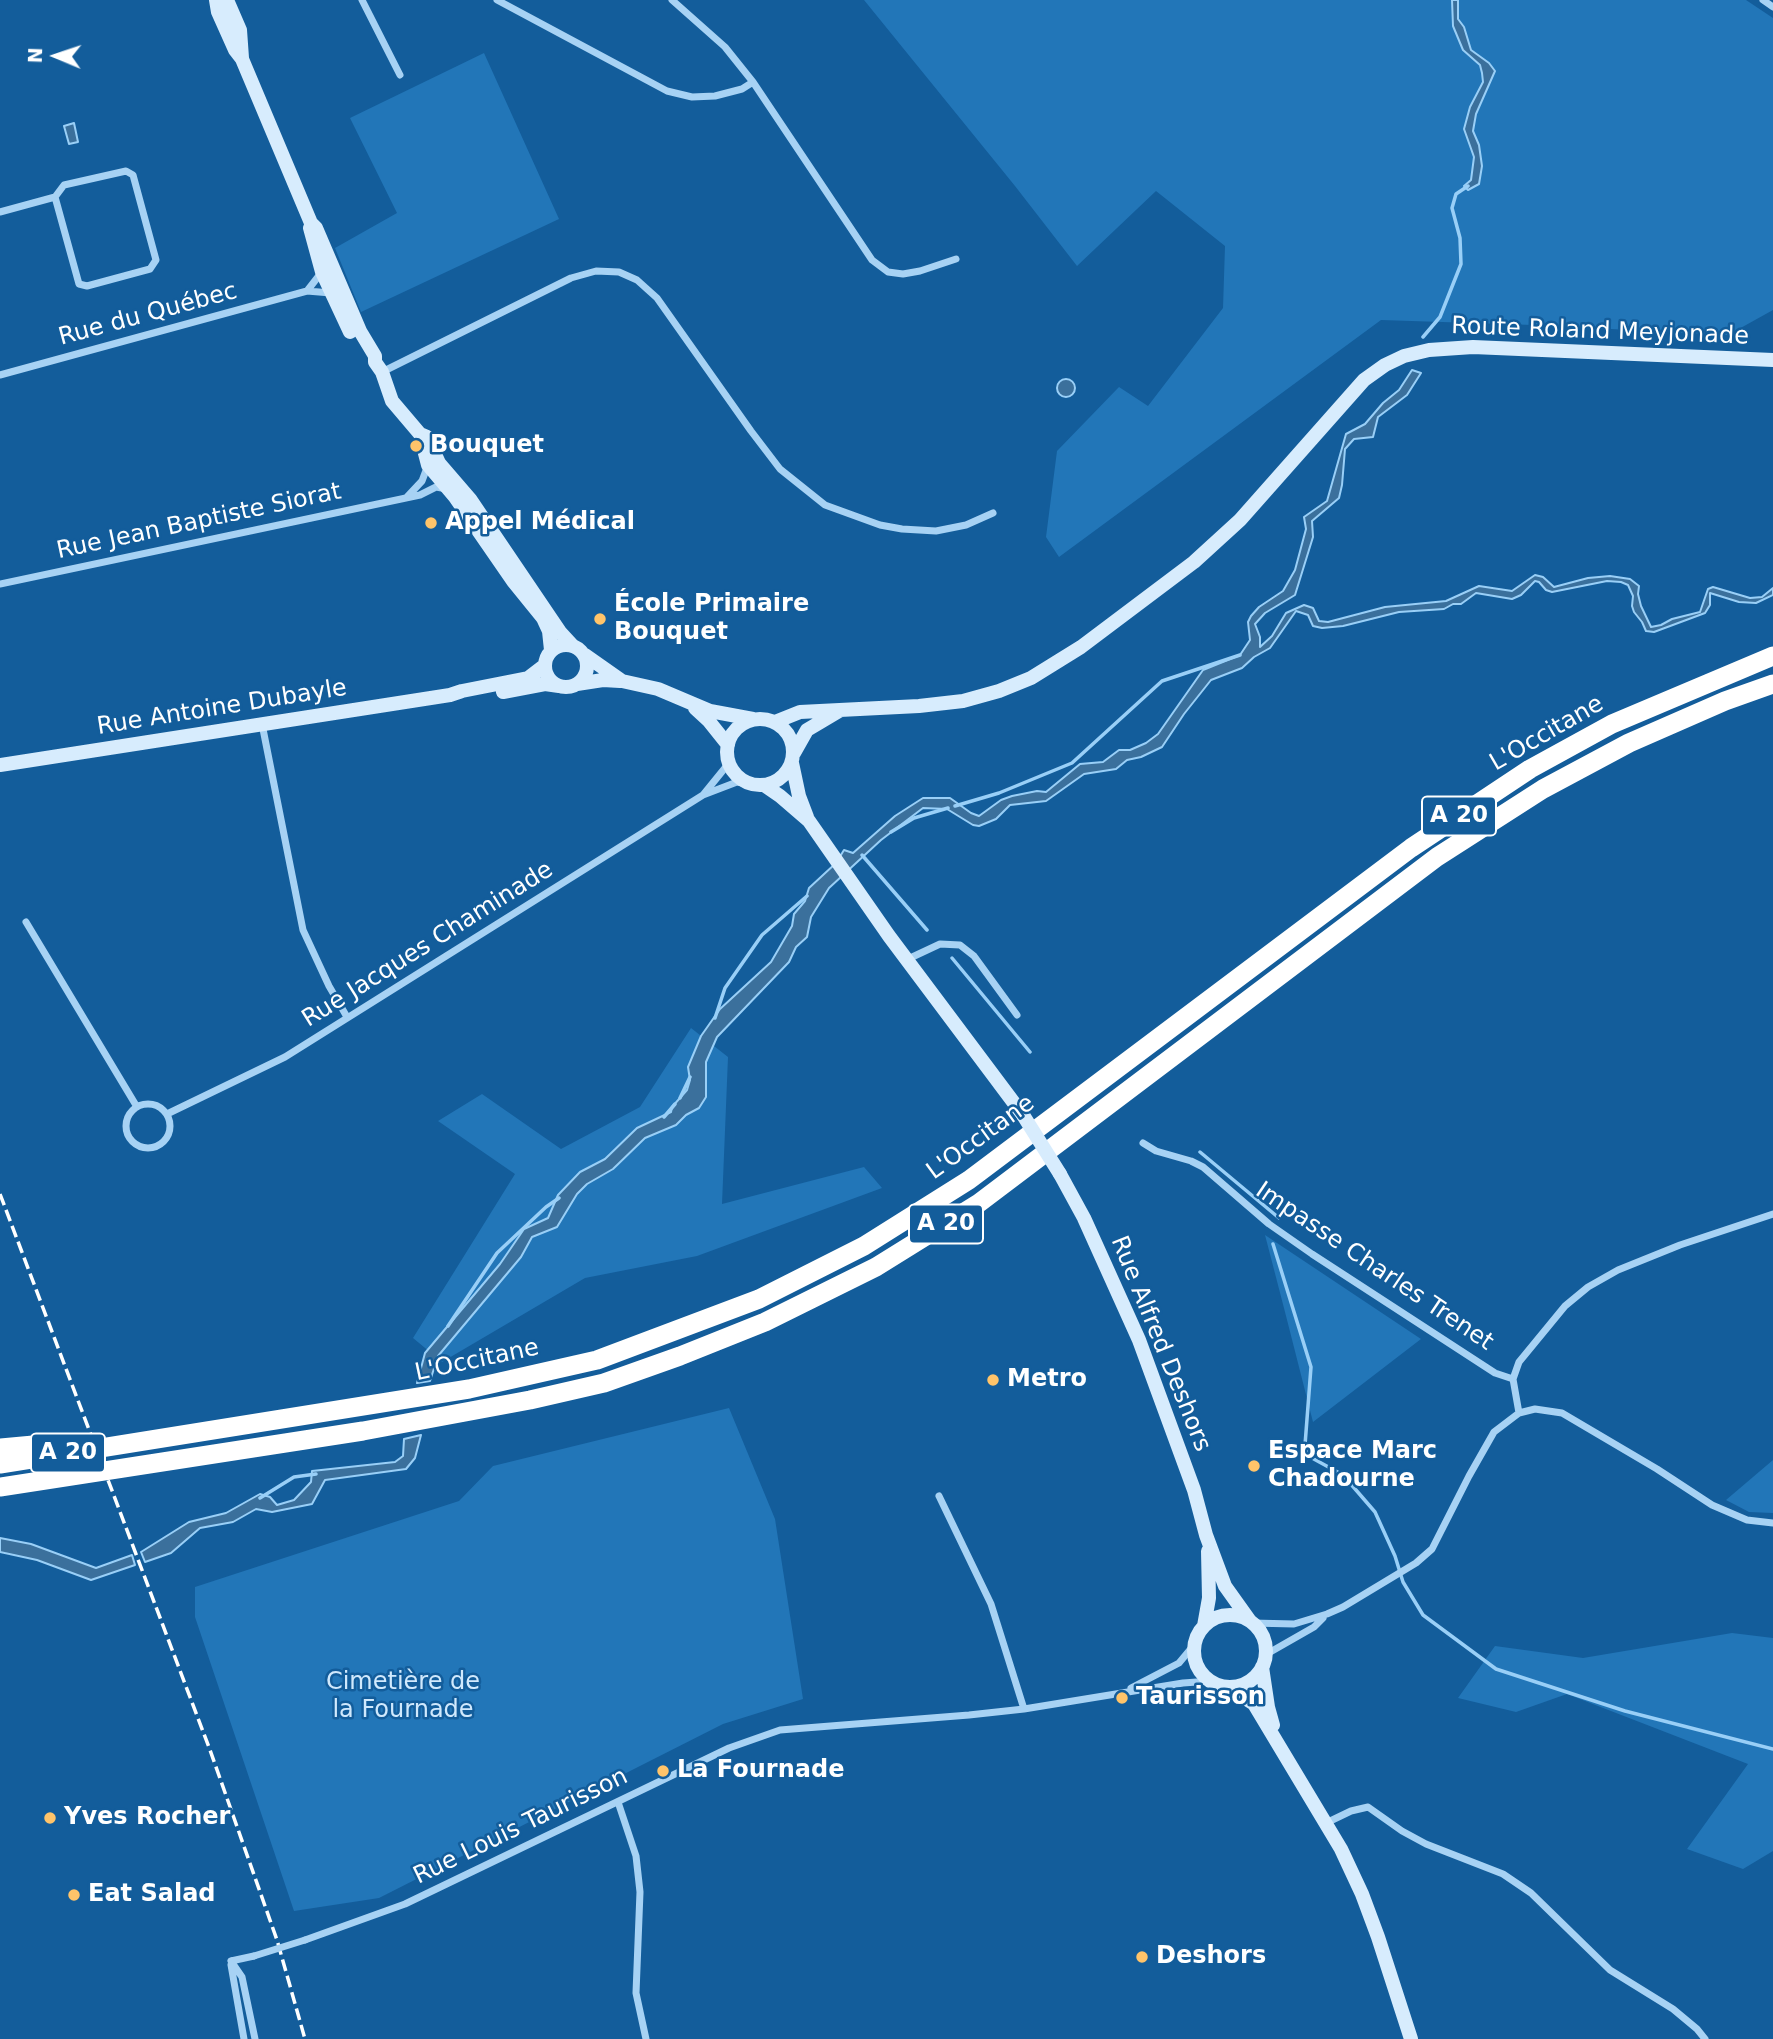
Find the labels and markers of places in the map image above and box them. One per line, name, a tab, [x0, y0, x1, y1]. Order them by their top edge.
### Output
place label: Bouquet	[430, 432, 544, 460]
marker: Bouquet	[408, 438, 424, 454]
place label: Appel Médical	[445, 509, 635, 537]
marker: Appel Médical	[423, 515, 439, 531]
place label: École Primaire Bouquet	[614, 591, 809, 647]
marker: École Primaire Bouquet	[592, 611, 608, 627]
place label: Metro	[1007, 1366, 1087, 1394]
marker: Metro	[985, 1372, 1001, 1388]
place label: Espace Marc Chadourne	[1268, 1438, 1437, 1494]
marker: Espace Marc Chadourne	[1246, 1458, 1262, 1474]
place label: Taurisson	[1136, 1684, 1265, 1712]
marker: Taurisson	[1114, 1690, 1130, 1706]
place label: La Fournade	[677, 1757, 844, 1785]
marker: La Fournade	[655, 1763, 671, 1779]
place label: Yves Rocher	[64, 1804, 230, 1832]
marker: Yves Rocher	[42, 1810, 58, 1826]
place label: Eat Salad	[88, 1881, 216, 1909]
marker: Eat Salad	[66, 1887, 82, 1903]
place label: Deshors	[1156, 1943, 1266, 1971]
marker: Deshors	[1134, 1949, 1150, 1965]

